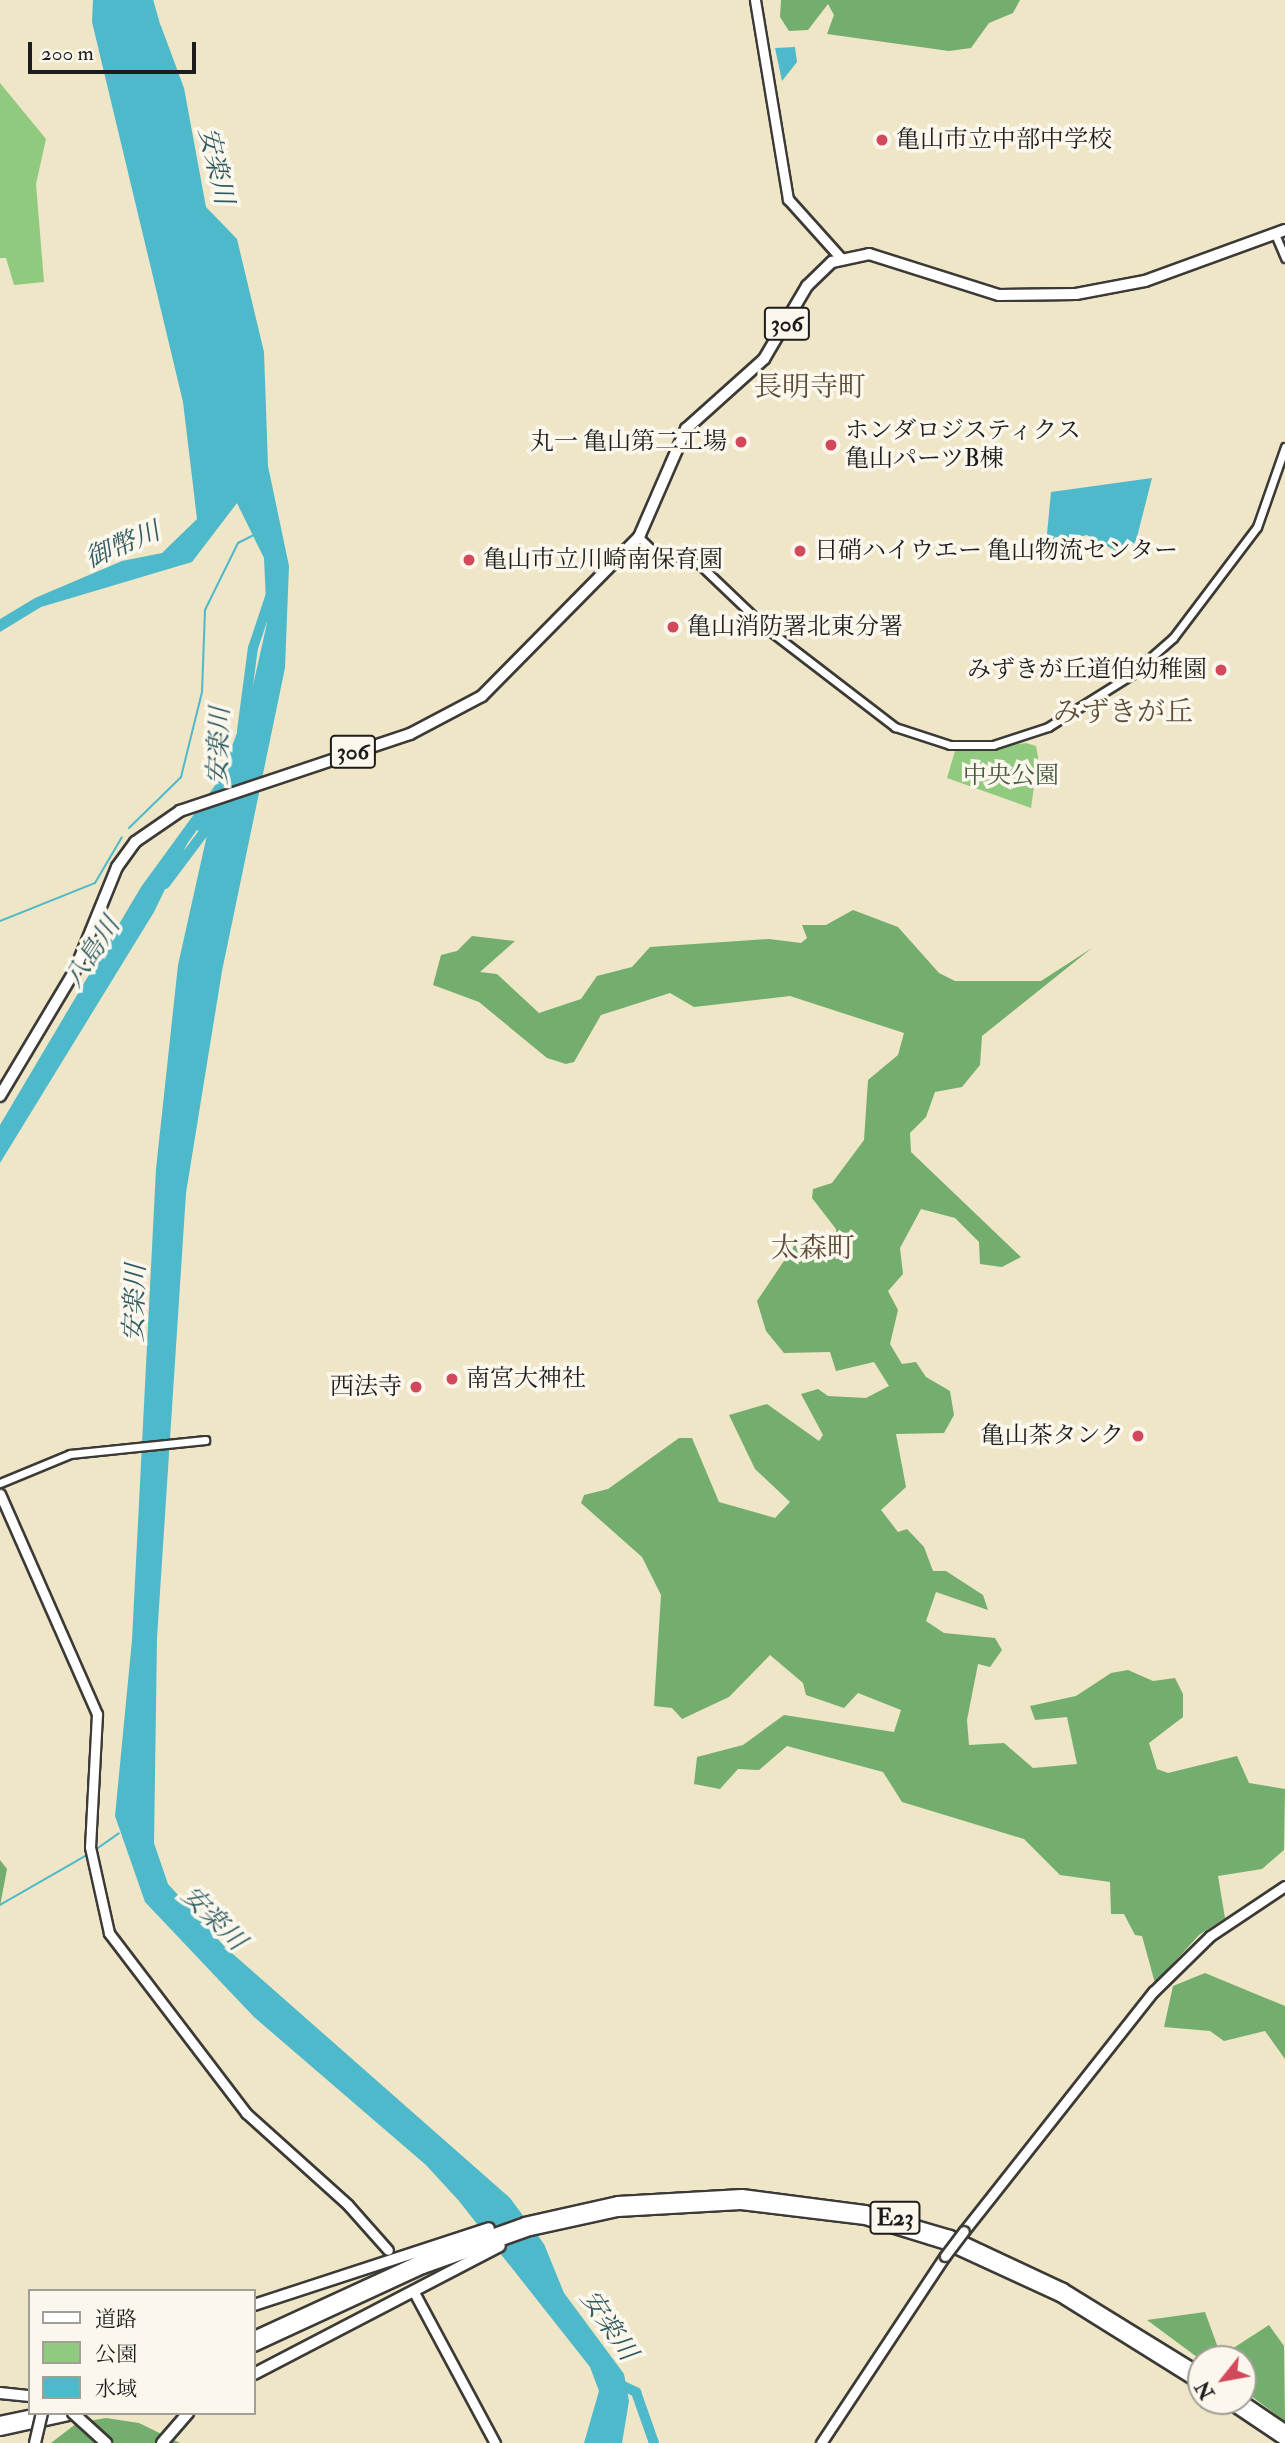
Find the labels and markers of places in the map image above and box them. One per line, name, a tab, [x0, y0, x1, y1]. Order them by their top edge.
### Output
place label: 亀山市立中部中学校	[896, 126, 1112, 154]
marker: 亀山市立中部中学校	[874, 132, 890, 148]
place label: ホンダロジスティクス 亀山パーツB棟	[845, 417, 1085, 473]
place label: 丸一 亀山第二工場	[530, 428, 727, 456]
marker: 丸一 亀山第二工場	[733, 434, 749, 450]
marker: ホンダロジスティクス 亀山パーツB棟	[823, 437, 839, 453]
place label: 日硝ハイウエー 亀山物流センター	[814, 537, 1179, 565]
marker: 日硝ハイウエー 亀山物流センター	[792, 543, 808, 559]
place label: 亀山市立川崎南保育園	[483, 546, 723, 574]
marker: 亀山市立川崎南保育園	[461, 552, 477, 568]
place label: 亀山消防署北東分署	[687, 613, 903, 641]
marker: 亀山消防署北東分署	[665, 619, 681, 635]
place label: みずきが丘道伯幼稚園	[967, 656, 1207, 684]
marker: みずきが丘道伯幼稚園	[1213, 662, 1229, 678]
place label: 南宮大神社	[466, 1365, 586, 1393]
marker: 南宮大神社	[444, 1371, 460, 1387]
place label: 西法寺	[330, 1373, 402, 1401]
marker: 西法寺	[408, 1379, 424, 1395]
place label: 亀山茶タンク	[980, 1422, 1124, 1450]
marker: 亀山茶タンク	[1130, 1428, 1146, 1444]

